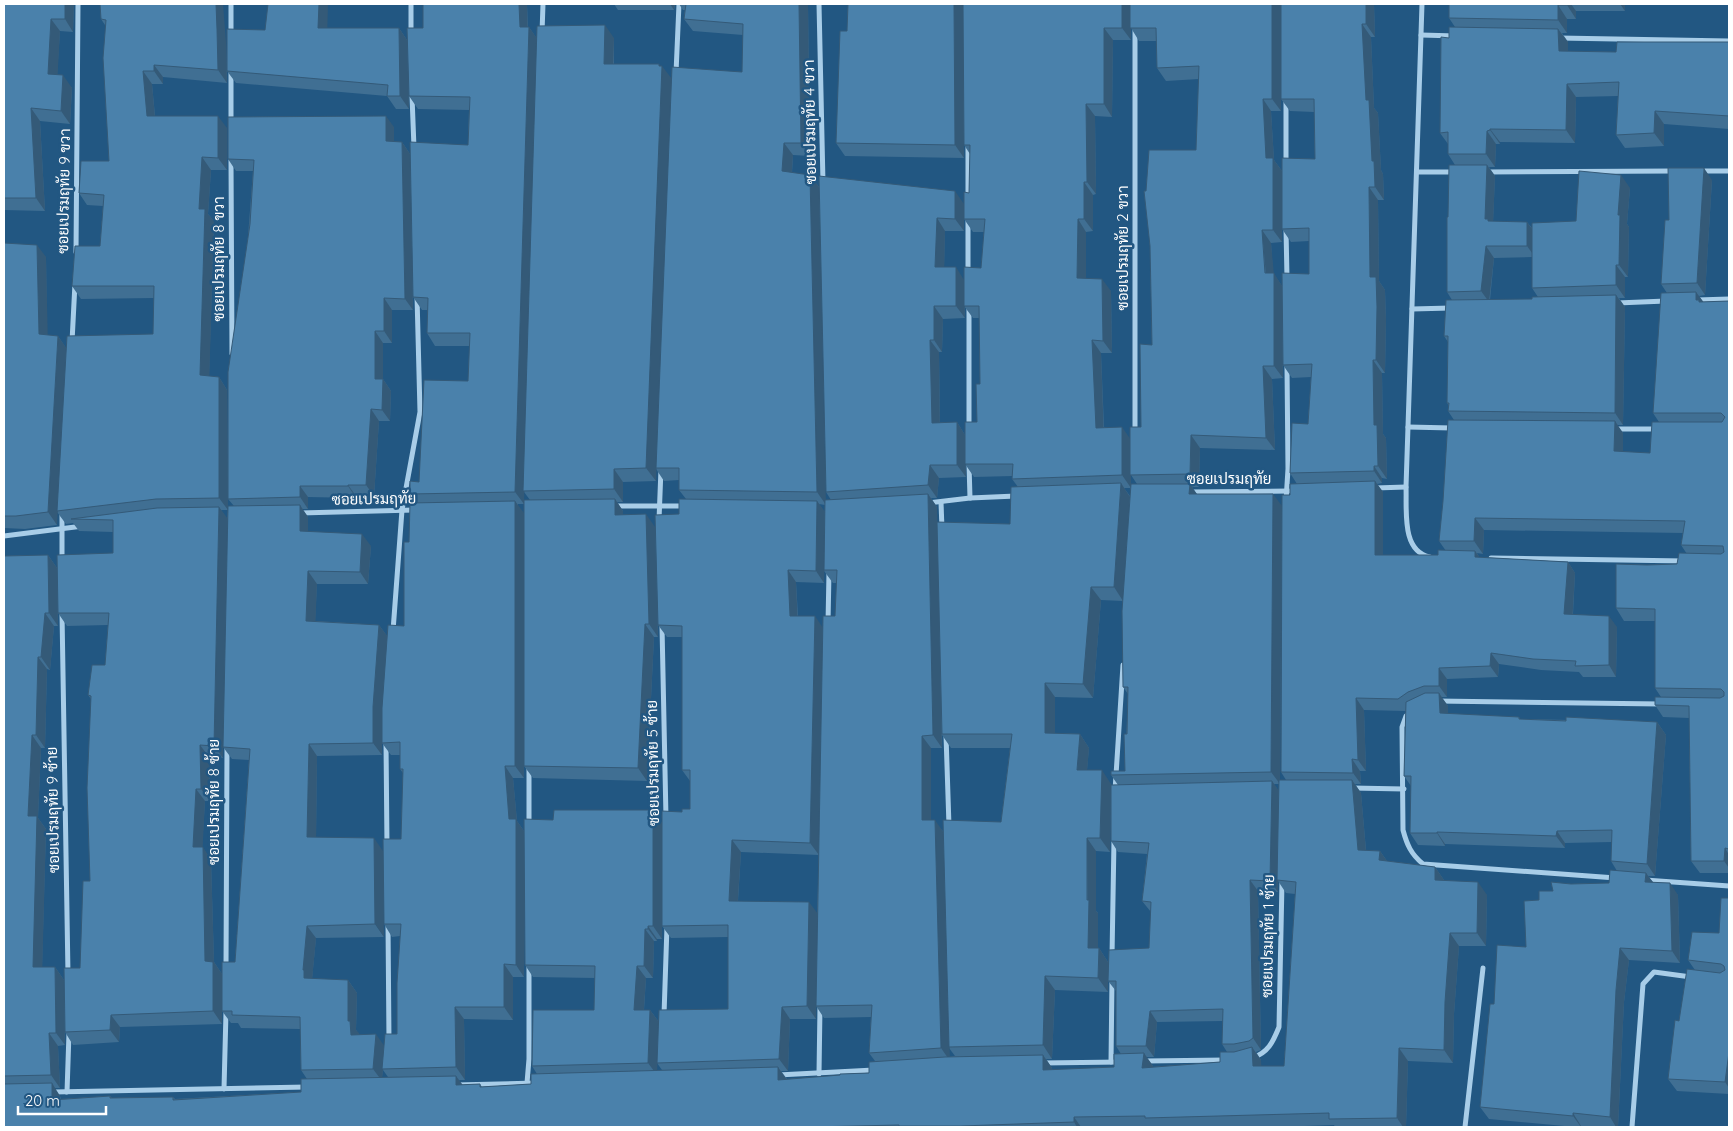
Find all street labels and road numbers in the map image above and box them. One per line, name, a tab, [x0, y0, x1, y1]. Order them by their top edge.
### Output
street label: ซอยเปรมฤทัย 4 ขวา	[799, 60, 820, 185]
street label: ซอยเปรมฤทัย 9 ขวา	[53, 128, 74, 254]
street label: ซอยเปรมฤทัย 2 ขวา	[1113, 185, 1132, 311]
street label: ซอยเปรมฤทัย 8 ขวา	[209, 197, 228, 321]
street label: ซอยเปรมฤทัย	[1187, 469, 1271, 488]
street label: ซอยเปรมฤทัย	[331, 488, 417, 509]
street label: ซอยเปรมฤทัย 5 ซ้าย	[642, 700, 663, 826]
street label: ซอยเปรมฤทัย 8 ซ้าย	[204, 739, 223, 865]
street label: ซอยเปรมฤทัย 9 ซ้าย	[42, 747, 63, 873]
street label: ซอยเปรมฤทัย 1 ซ้าย	[1257, 874, 1278, 998]

